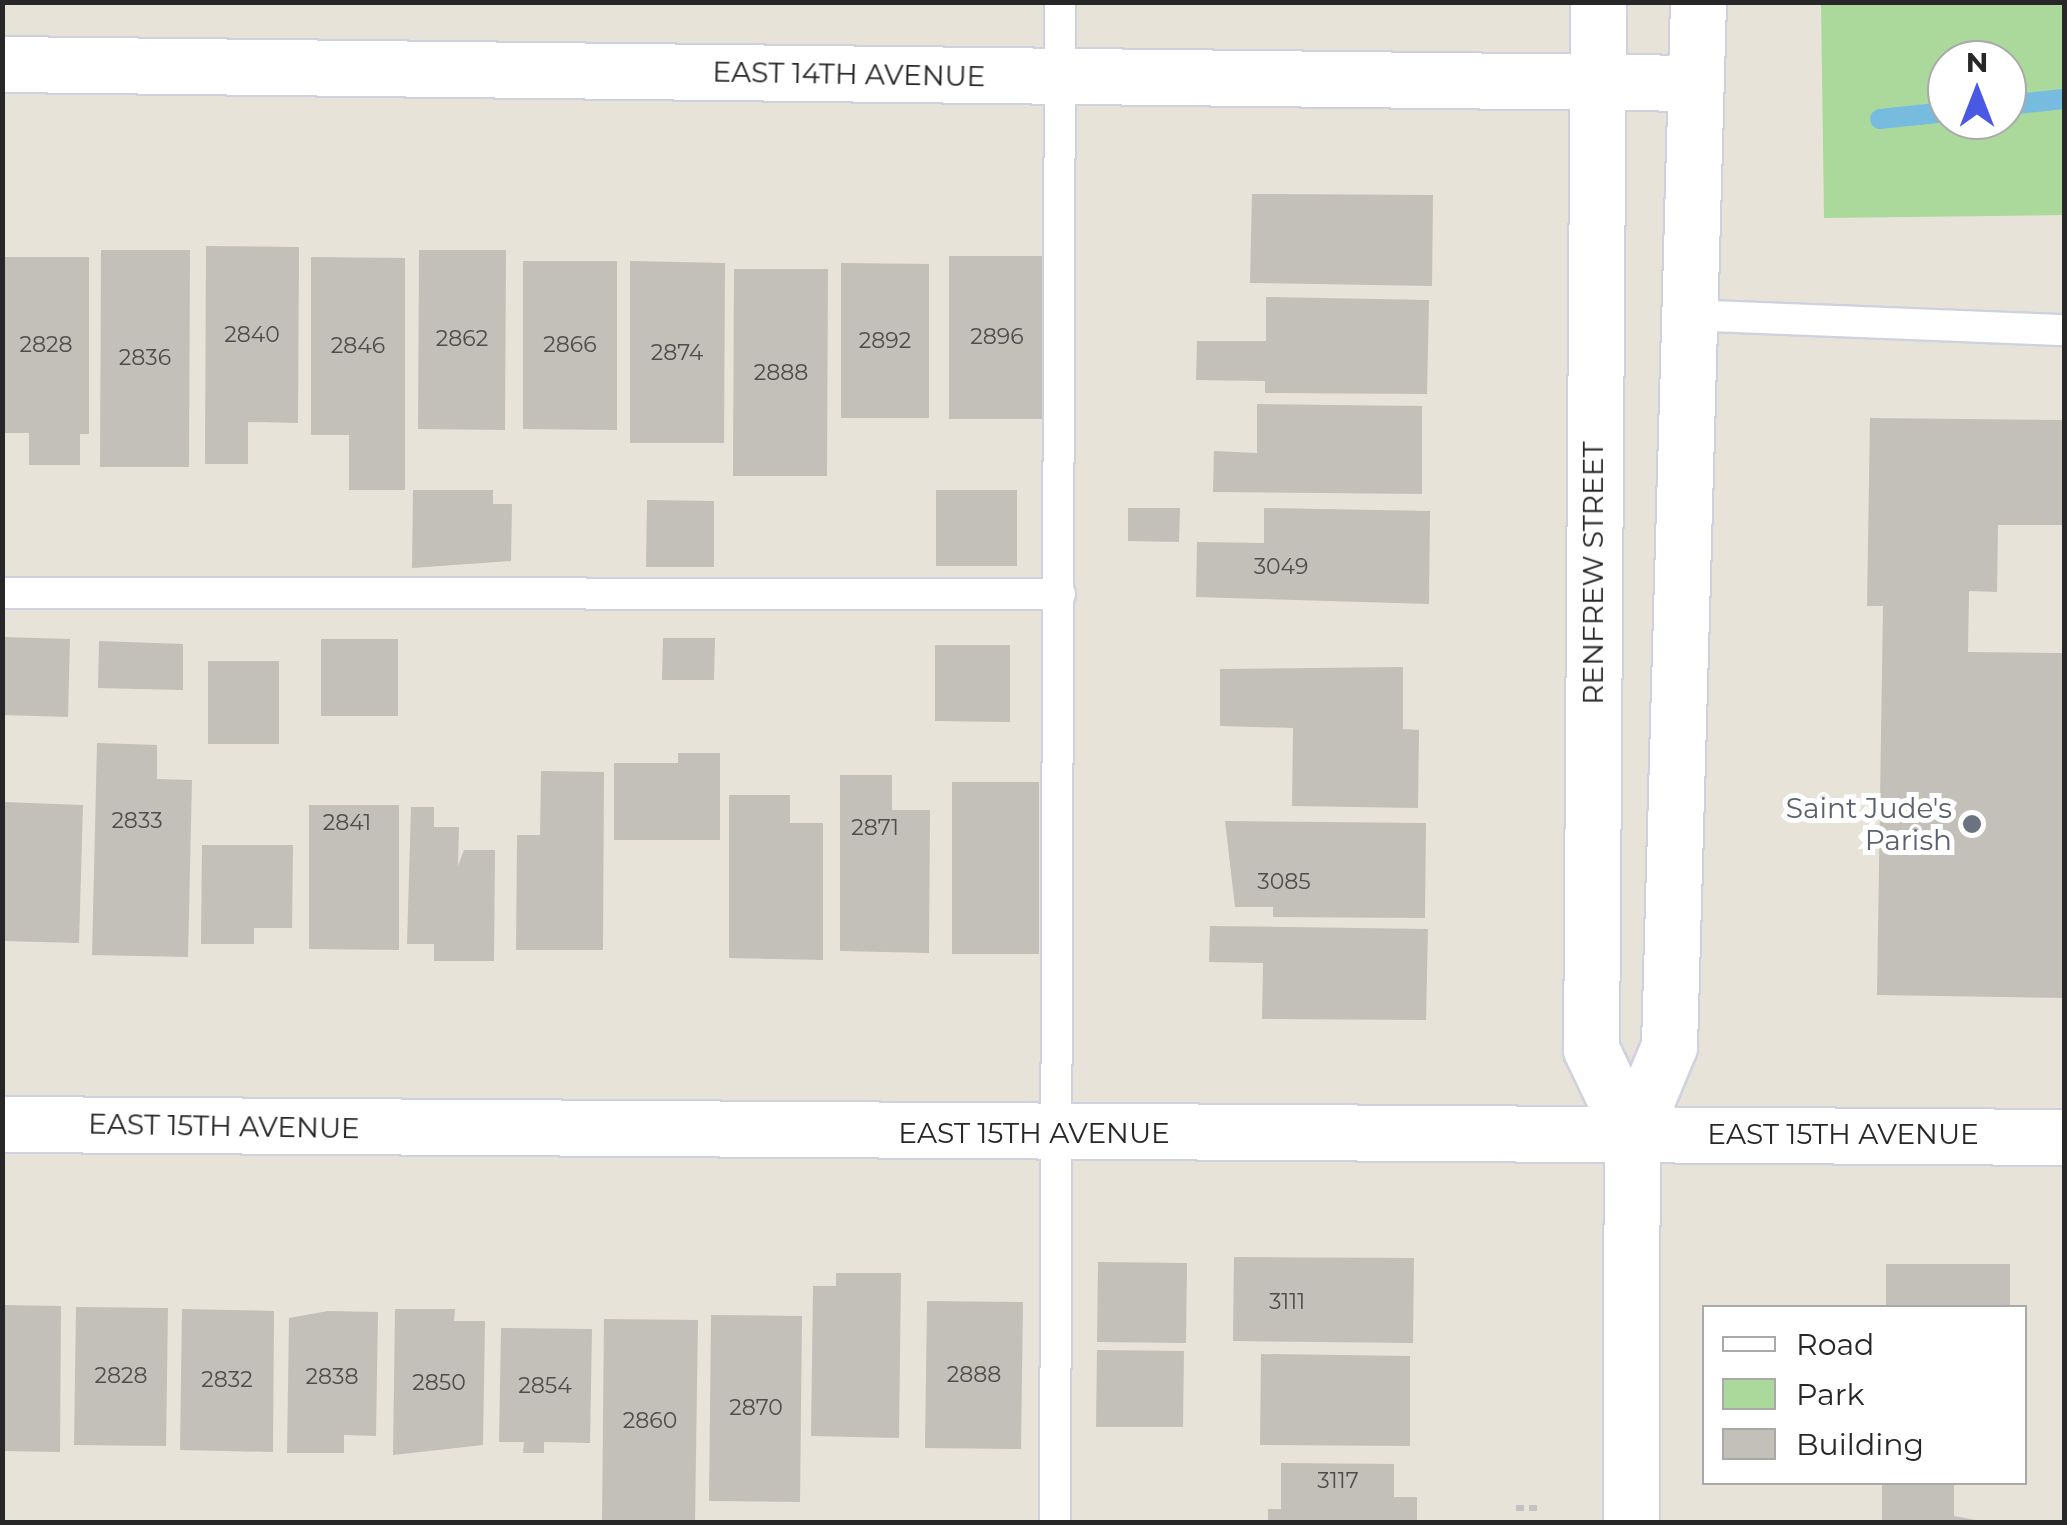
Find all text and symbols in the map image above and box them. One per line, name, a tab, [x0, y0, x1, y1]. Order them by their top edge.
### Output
north arrow	[1927, 40, 2027, 140]
text: N	[1966, 45, 1988, 79]
street label: EAST 14TH AVENUE	[712, 55, 986, 93]
house number: 2840	[224, 322, 280, 348]
house number: 2896	[970, 324, 1024, 350]
house number: 2862	[436, 326, 488, 352]
house number: 2892	[859, 328, 911, 354]
house number: 2828	[19, 332, 73, 358]
house number: 2866	[543, 332, 597, 358]
house number: 2846	[331, 333, 385, 359]
house number: 2874	[651, 340, 703, 366]
house number: 2836	[119, 345, 171, 371]
house number: 2888	[754, 360, 808, 386]
street label: RENFREW STREET	[1576, 441, 1610, 705]
house number: 3049	[1254, 554, 1308, 580]
place label: Saint Jude's Parish	[1786, 791, 1952, 857]
house number: 2833	[111, 808, 163, 834]
house number: 2841	[323, 810, 371, 836]
marker: Saint Jude's Parish	[1961, 813, 1983, 835]
house number: 2871	[851, 815, 899, 841]
house number: 3085	[1257, 869, 1311, 895]
street label: EAST 15TH AVENUE	[88, 1107, 360, 1145]
street label: EAST 15TH AVENUE	[898, 1116, 1170, 1150]
street label: EAST 15TH AVENUE	[1707, 1117, 1979, 1151]
house number: 3111	[1269, 1289, 1305, 1315]
legend	[1702, 1305, 2027, 1485]
text: Road	[1796, 1326, 1874, 1363]
house number: 2888	[947, 1362, 1001, 1388]
house number: 2828	[94, 1363, 148, 1389]
house number: 2838	[306, 1364, 358, 1390]
house number: 2832	[201, 1367, 253, 1393]
house number: 2850	[412, 1370, 466, 1396]
house number: 2854	[518, 1373, 572, 1399]
text: Park	[1796, 1376, 1865, 1413]
house number: 2870	[729, 1395, 783, 1421]
house number: 2860	[623, 1408, 677, 1434]
text: Building	[1796, 1426, 1924, 1463]
house number: 3117	[1317, 1468, 1359, 1494]

